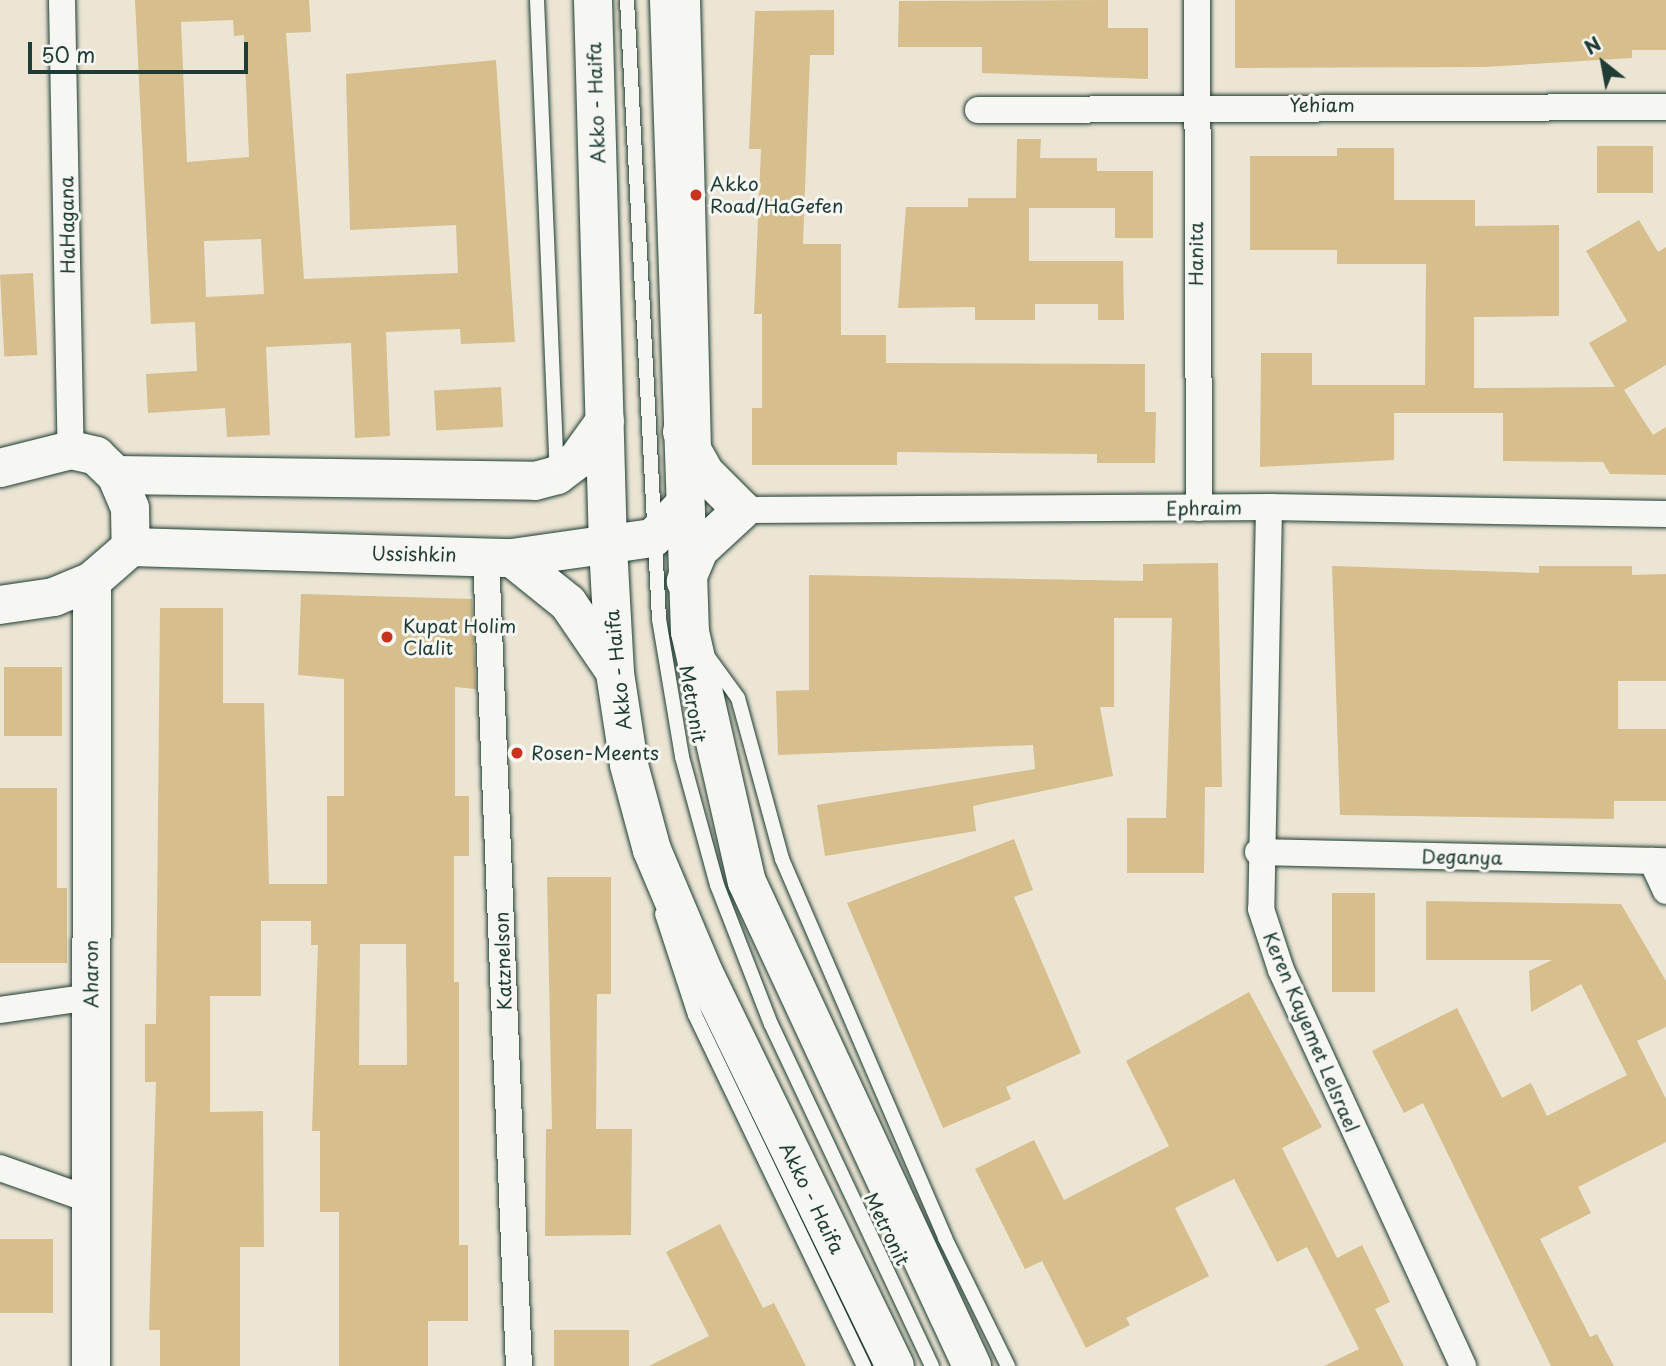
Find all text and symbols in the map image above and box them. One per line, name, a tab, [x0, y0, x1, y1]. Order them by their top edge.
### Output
scale bar	[32, 28, 252, 72]
north arrow	[1568, 28, 1638, 98]
text: N	[1579, 29, 1606, 61]
text: 50 m	[41, 38, 95, 70]
street label: Akko - Haifa	[582, 42, 610, 164]
street label: Yehiam	[1289, 94, 1355, 116]
place label: Akko Road/HaGefen	[710, 173, 843, 217]
street label: HaHagana	[55, 176, 79, 274]
marker: Akko Road/HaGefen	[688, 187, 704, 203]
street label: Hanita	[1185, 222, 1207, 286]
street label: Ephraim	[1166, 496, 1242, 520]
street label: Ussishkin	[371, 542, 457, 566]
street label: Akko - Haifa	[600, 608, 636, 732]
place label: Kupat Holim Clalit	[403, 615, 516, 659]
marker: Kupat Holim Clalit	[377, 627, 397, 647]
street label: Metronit	[675, 663, 711, 745]
place label: Rosen-Meents	[531, 742, 659, 764]
marker: Rosen-Meents	[509, 745, 525, 761]
street label: Deganya	[1421, 845, 1503, 869]
street label: Katznelson	[490, 911, 516, 1011]
street label: Keren Kayemet LeIsrael	[1258, 927, 1364, 1137]
street label: Aharon	[80, 940, 102, 1008]
street label: Akko - Haifa	[775, 1138, 849, 1258]
street label: Metronit	[860, 1189, 914, 1269]

